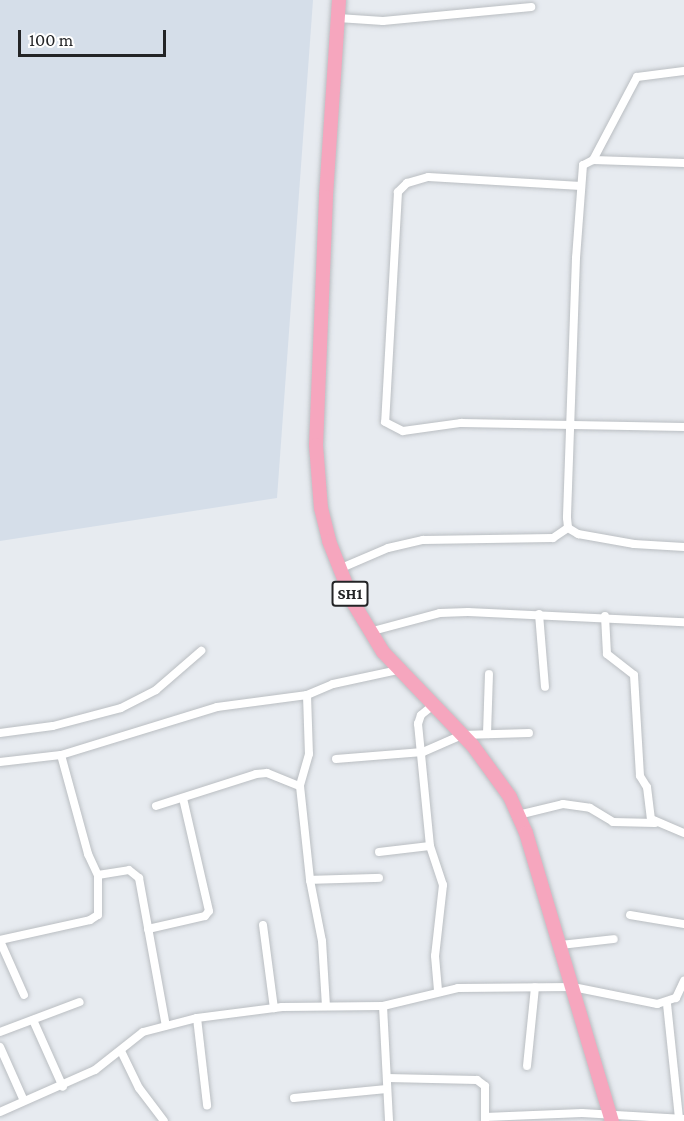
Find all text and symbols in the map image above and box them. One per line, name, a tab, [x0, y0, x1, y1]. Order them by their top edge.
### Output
scale bar	[21, 18, 170, 56]
text: 100 m	[29, 30, 73, 50]
road number: SH1	[330, 581, 370, 607]

